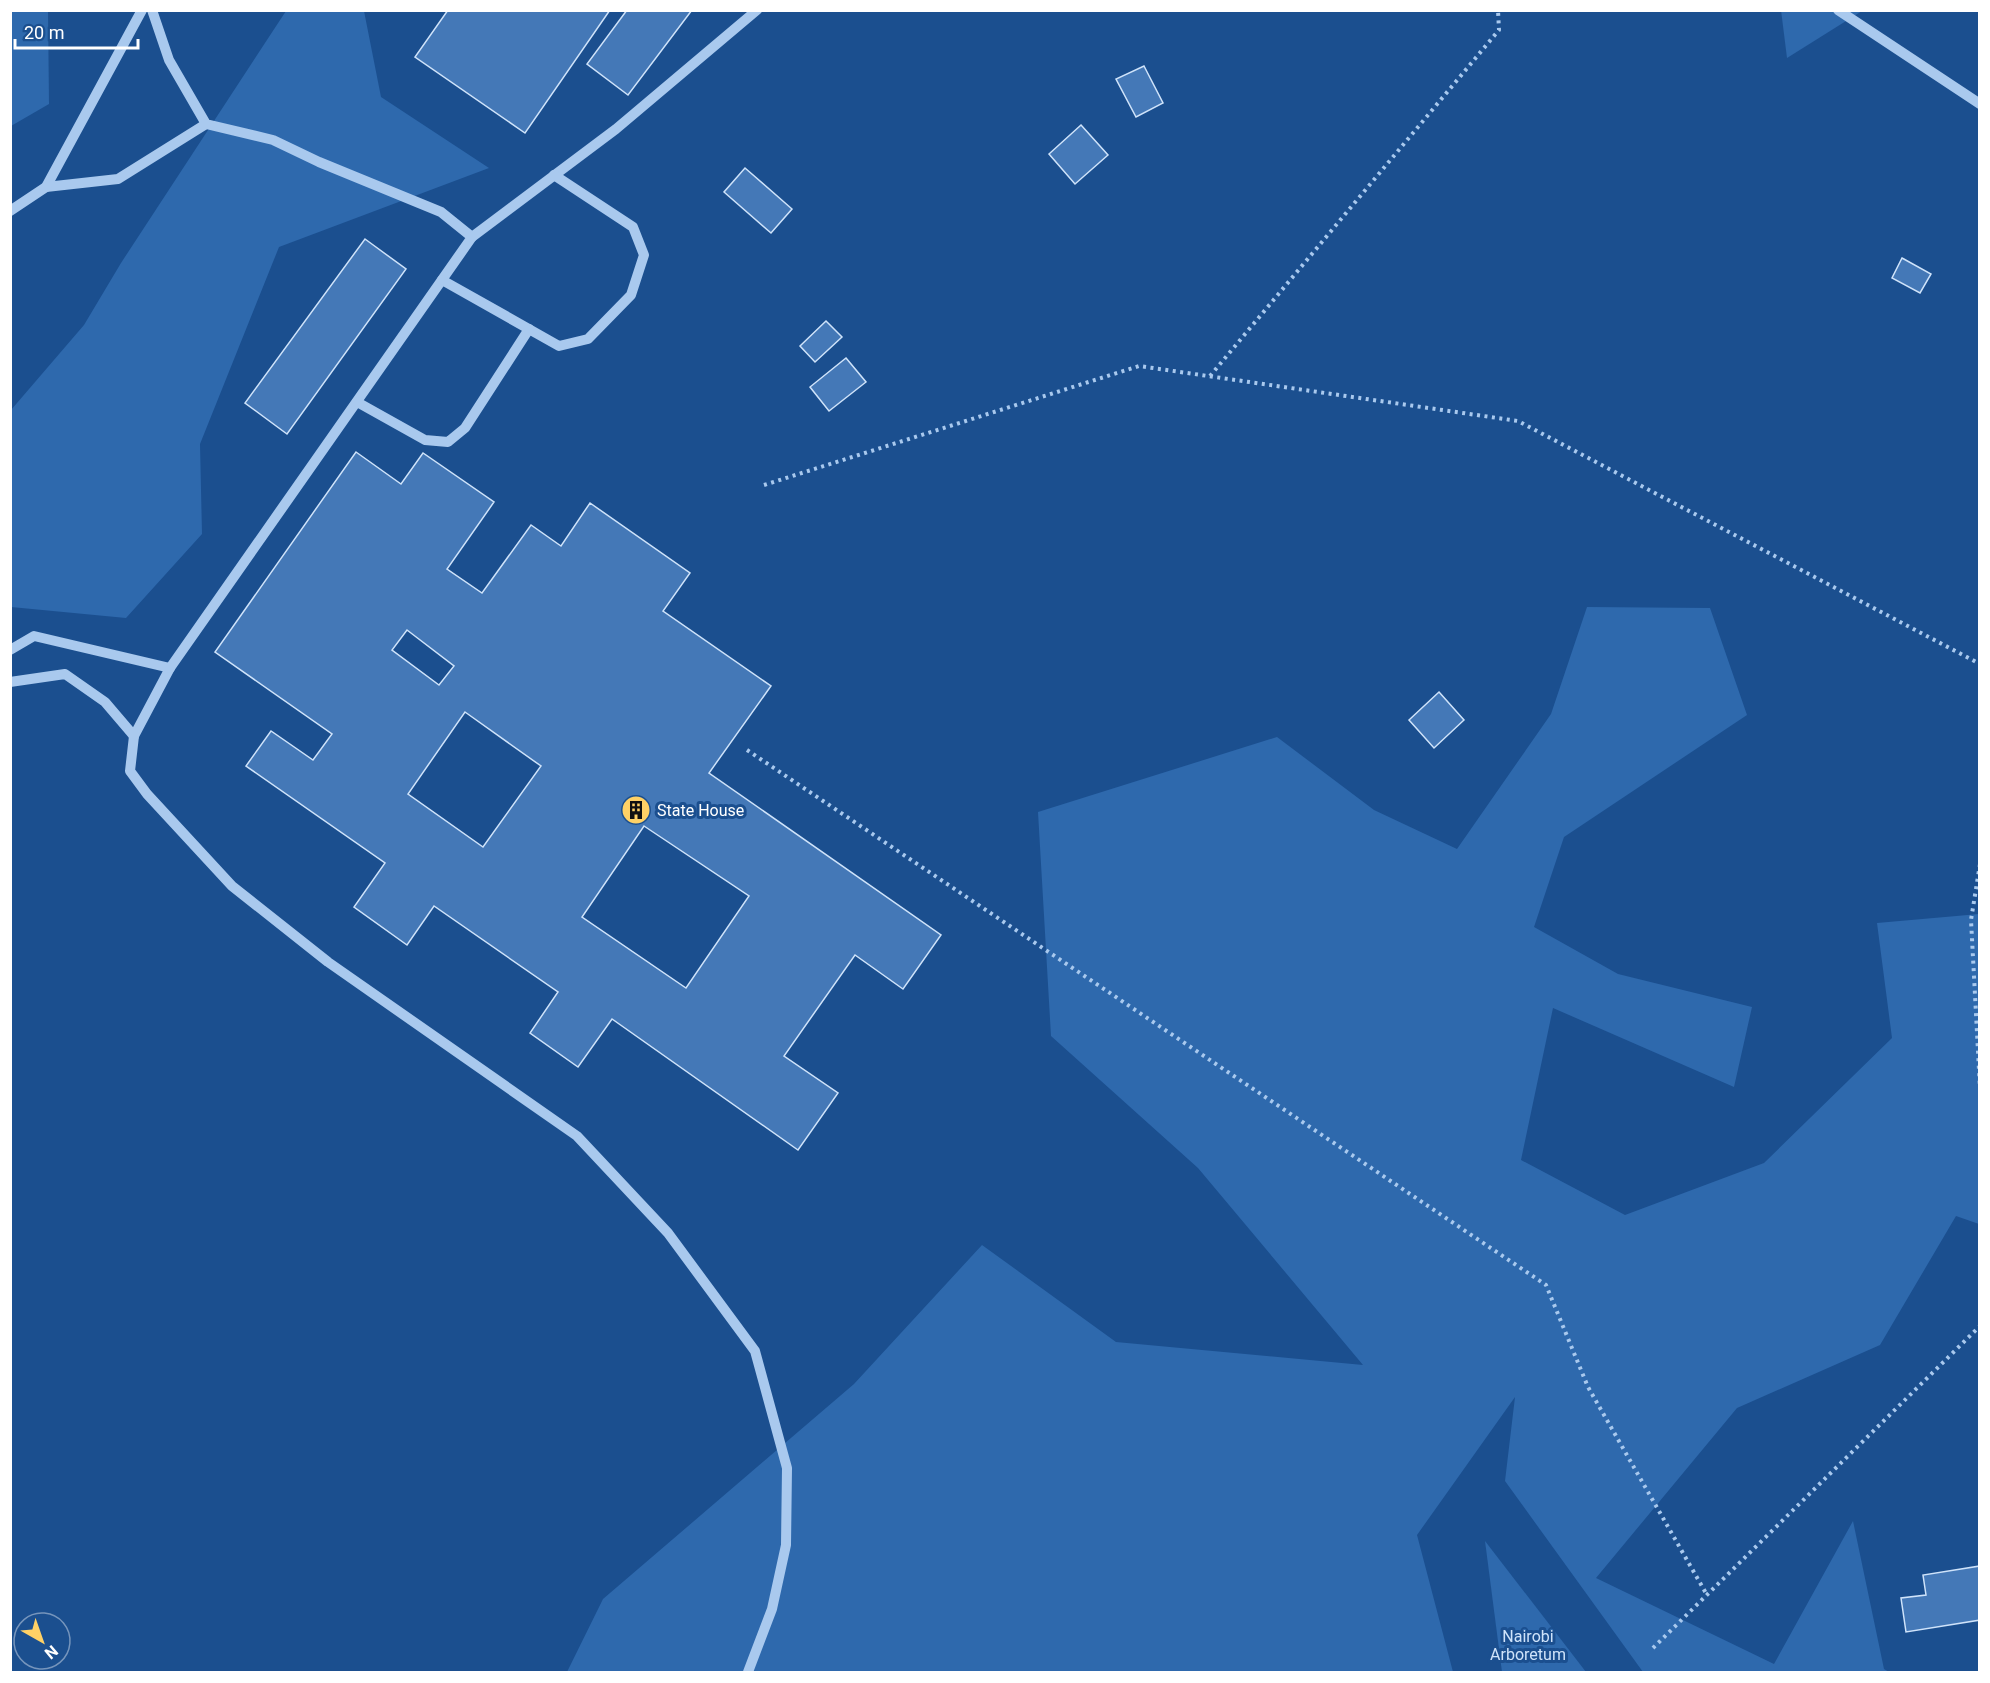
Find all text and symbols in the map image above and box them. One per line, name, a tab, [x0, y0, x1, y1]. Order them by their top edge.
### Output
scale bar	[15, 12, 138, 50]
text: 20 m	[24, 22, 64, 43]
building icon: State House	[620, 794, 652, 826]
place label: State House	[657, 801, 744, 820]
north arrow	[12, 1611, 72, 1671]
park label: Nairobi Arboretum	[1490, 1627, 1566, 1664]
text: N	[41, 1641, 62, 1663]

